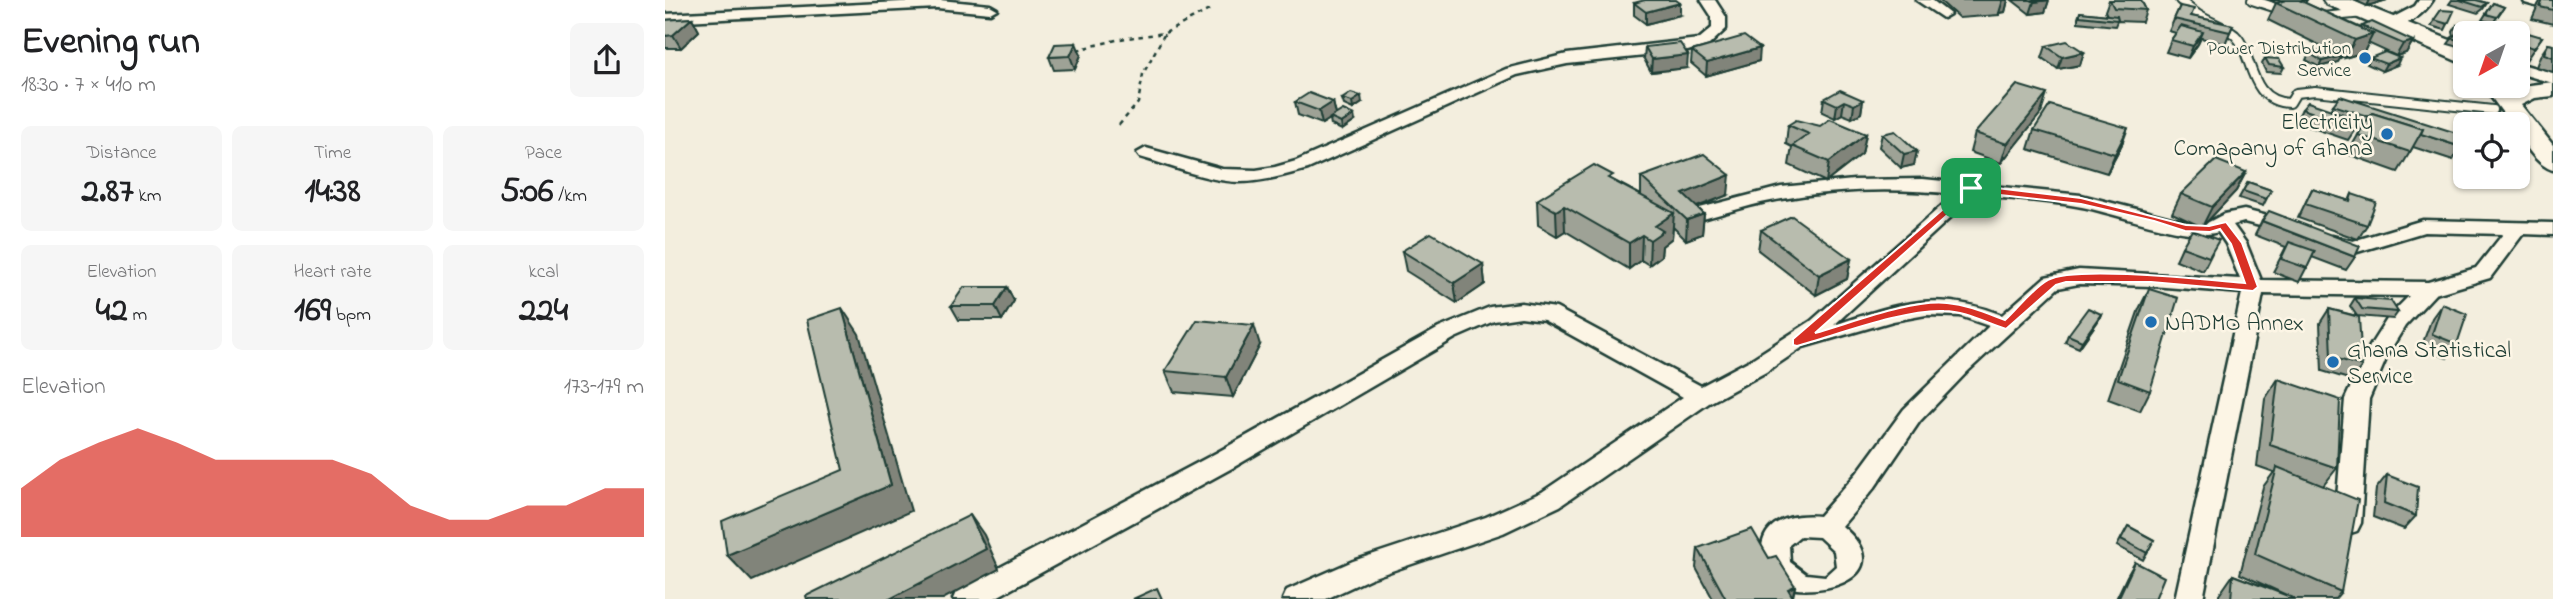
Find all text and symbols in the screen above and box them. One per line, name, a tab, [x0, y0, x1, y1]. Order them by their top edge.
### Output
text: Evening run	[21, 15, 200, 71]
north arrow	[2453, 21, 2531, 98]
map controls	[2453, 21, 2530, 189]
button: share	[570, 23, 644, 97]
place label: Power Distribution Service	[2207, 36, 2351, 85]
marker: Power Distribution Service	[2357, 50, 2373, 66]
text: 18:30 · 7 × 410 m	[21, 69, 156, 102]
place label: Electricity Comapany of Ghana	[2173, 107, 2373, 168]
button: locate	[2453, 112, 2530, 189]
marker: Electricity Comapany of Ghana	[2379, 126, 2395, 142]
text: Distance	[87, 140, 157, 167]
text: Time	[314, 140, 351, 167]
text: Pace	[525, 140, 562, 167]
pin	[1941, 158, 2001, 218]
text: 2.87	[82, 167, 134, 218]
text: 14:38	[304, 167, 361, 218]
text: 5:06	[500, 167, 553, 218]
icon: arrive	[1952, 169, 1990, 207]
text: km	[134, 183, 161, 210]
text: /km	[553, 183, 587, 210]
text: Elevation	[87, 259, 156, 286]
text: Heart rate	[294, 259, 371, 286]
text: kcal	[528, 259, 559, 286]
text: 42	[96, 286, 128, 337]
text: 169	[294, 286, 331, 337]
text: 224	[519, 286, 568, 337]
text: m	[128, 302, 147, 329]
text: bpm	[331, 302, 371, 329]
place label: NADMO Annex	[2165, 308, 2304, 341]
marker: NADMO Annex	[2143, 314, 2159, 330]
place label: Ghana Statistical Service	[2347, 335, 2511, 394]
marker: Ghana Statistical Service	[2325, 354, 2341, 370]
text: Elevation	[21, 371, 106, 404]
text: 173–179 m	[564, 371, 644, 404]

